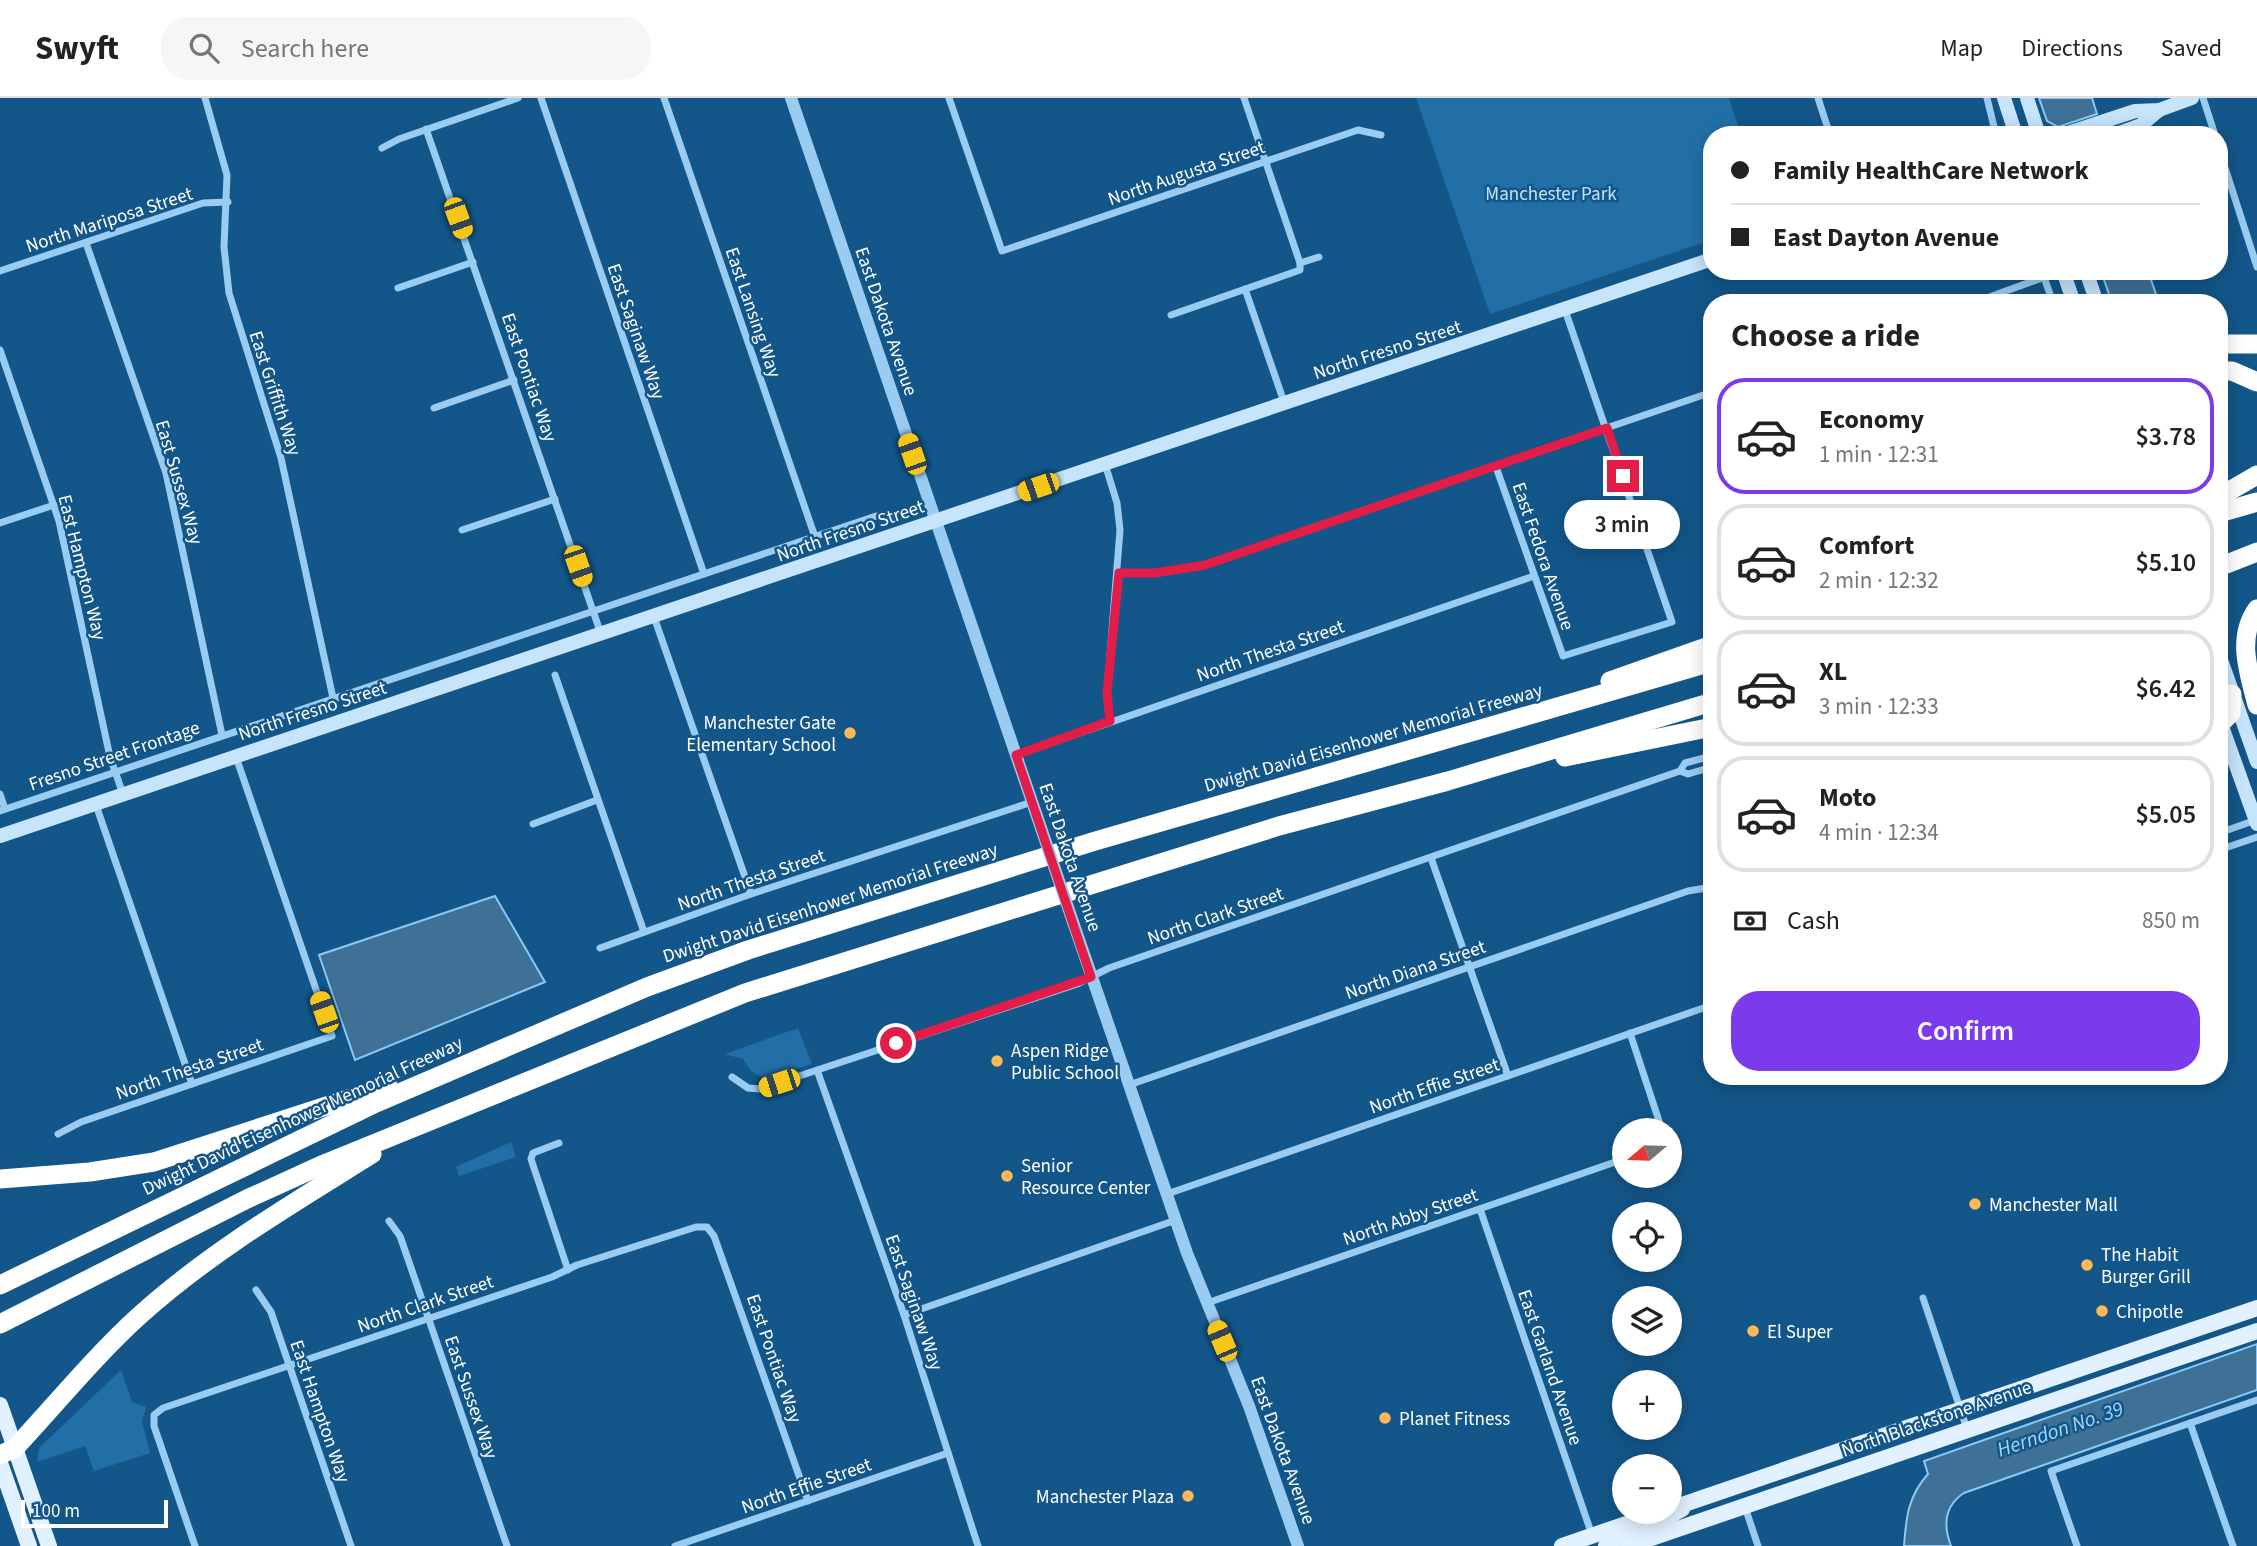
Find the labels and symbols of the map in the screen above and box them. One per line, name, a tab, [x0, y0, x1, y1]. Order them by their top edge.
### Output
street label: North Augusta Street	[1104, 134, 1269, 213]
street label: North Mariposa Street	[22, 181, 197, 260]
park label: Manchester Park	[1485, 181, 1617, 208]
car	[441, 195, 476, 241]
street label: East Lansing Way	[718, 244, 788, 381]
street label: East Dakota Avenue	[847, 244, 924, 399]
street label: East Saginaw Way	[600, 260, 671, 403]
street label: East Pontiac Way	[494, 309, 563, 446]
street label: North Fresno Street	[1310, 314, 1466, 387]
street label: East Griffith Way	[242, 328, 307, 459]
street label: East Sussex Way	[148, 417, 209, 548]
car	[896, 431, 929, 477]
route end	[1607, 460, 1639, 492]
car	[1015, 470, 1062, 504]
street label: East Fedora Avenue	[1505, 479, 1581, 634]
street label: East Hampton Way	[50, 492, 113, 643]
street label: North Fresno Street	[773, 493, 929, 569]
callout: 3 min	[1565, 500, 1681, 550]
car	[562, 543, 595, 589]
street label: North Thesta Street	[1193, 613, 1348, 689]
street label: North Fresno Street	[235, 675, 391, 748]
street label: Dwight David Eisenhower Memorial Freeway	[1201, 677, 1546, 800]
place label: Manchester Gate Elementary School	[686, 710, 836, 759]
street label: Fresno Street Frontage	[25, 714, 204, 798]
marker: Manchester Gate Elementary School	[842, 725, 858, 741]
street label: East Dakota Avenue	[1031, 780, 1108, 935]
street label: Dwight David Eisenhower Memorial Freeway	[659, 836, 1002, 970]
street label: North Thesta Street	[674, 842, 829, 918]
street label: North Clark Street	[1144, 880, 1288, 952]
street label: North Diana Street	[1342, 934, 1490, 1007]
car	[308, 989, 341, 1035]
route start	[880, 1027, 912, 1059]
street label: Dwight David Eisenhower Memorial Freeway	[138, 1030, 467, 1203]
street label: North Thesta Street	[112, 1031, 267, 1107]
place label: Aspen Ridge Public School	[1011, 1038, 1119, 1087]
street label: North Effie Street	[1366, 1051, 1504, 1121]
marker: Aspen Ridge Public School	[989, 1053, 1005, 1069]
car	[756, 1067, 803, 1099]
north arrow	[1612, 1118, 1682, 1188]
place label: Senior Resource Center	[1021, 1153, 1151, 1202]
marker: Senior Resource Center	[999, 1168, 1015, 1184]
street label: North Abby Street	[1339, 1181, 1482, 1253]
place label: Manchester Mall	[1989, 1192, 2118, 1219]
marker: Manchester Mall	[1967, 1196, 1983, 1212]
street label: East Saginaw Way	[878, 1231, 949, 1374]
place label: The Habit Burger Grill	[2101, 1242, 2191, 1291]
marker: The Habit Burger Grill	[2079, 1257, 2095, 1273]
street label: North Clark Street	[354, 1268, 498, 1340]
street label: East Garland Avenue	[1510, 1286, 1589, 1449]
street label: East Pontiac Way	[739, 1290, 808, 1427]
place label: Chipotle	[2116, 1299, 2183, 1326]
marker: Chipotle	[2094, 1303, 2110, 1319]
car	[1205, 1318, 1240, 1364]
place label: El Super	[1767, 1319, 1833, 1346]
marker: El Super	[1745, 1323, 1761, 1339]
street label: East Sussex Way	[437, 1332, 504, 1463]
street label: East Hampton Way	[283, 1337, 357, 1486]
street label: East Dakota Avenue	[1243, 1373, 1322, 1528]
street label: North Blackstone Avenue	[1838, 1374, 2035, 1465]
water label: Herndon No. 39	[1993, 1393, 2127, 1465]
place label: Planet Fitness	[1399, 1406, 1510, 1433]
marker: Planet Fitness	[1377, 1410, 1393, 1426]
street label: North Effie Street	[738, 1451, 876, 1521]
place label: Manchester Plaza	[1036, 1484, 1174, 1511]
marker: Manchester Plaza	[1180, 1488, 1196, 1504]
scale bar	[21, 1497, 168, 1529]

